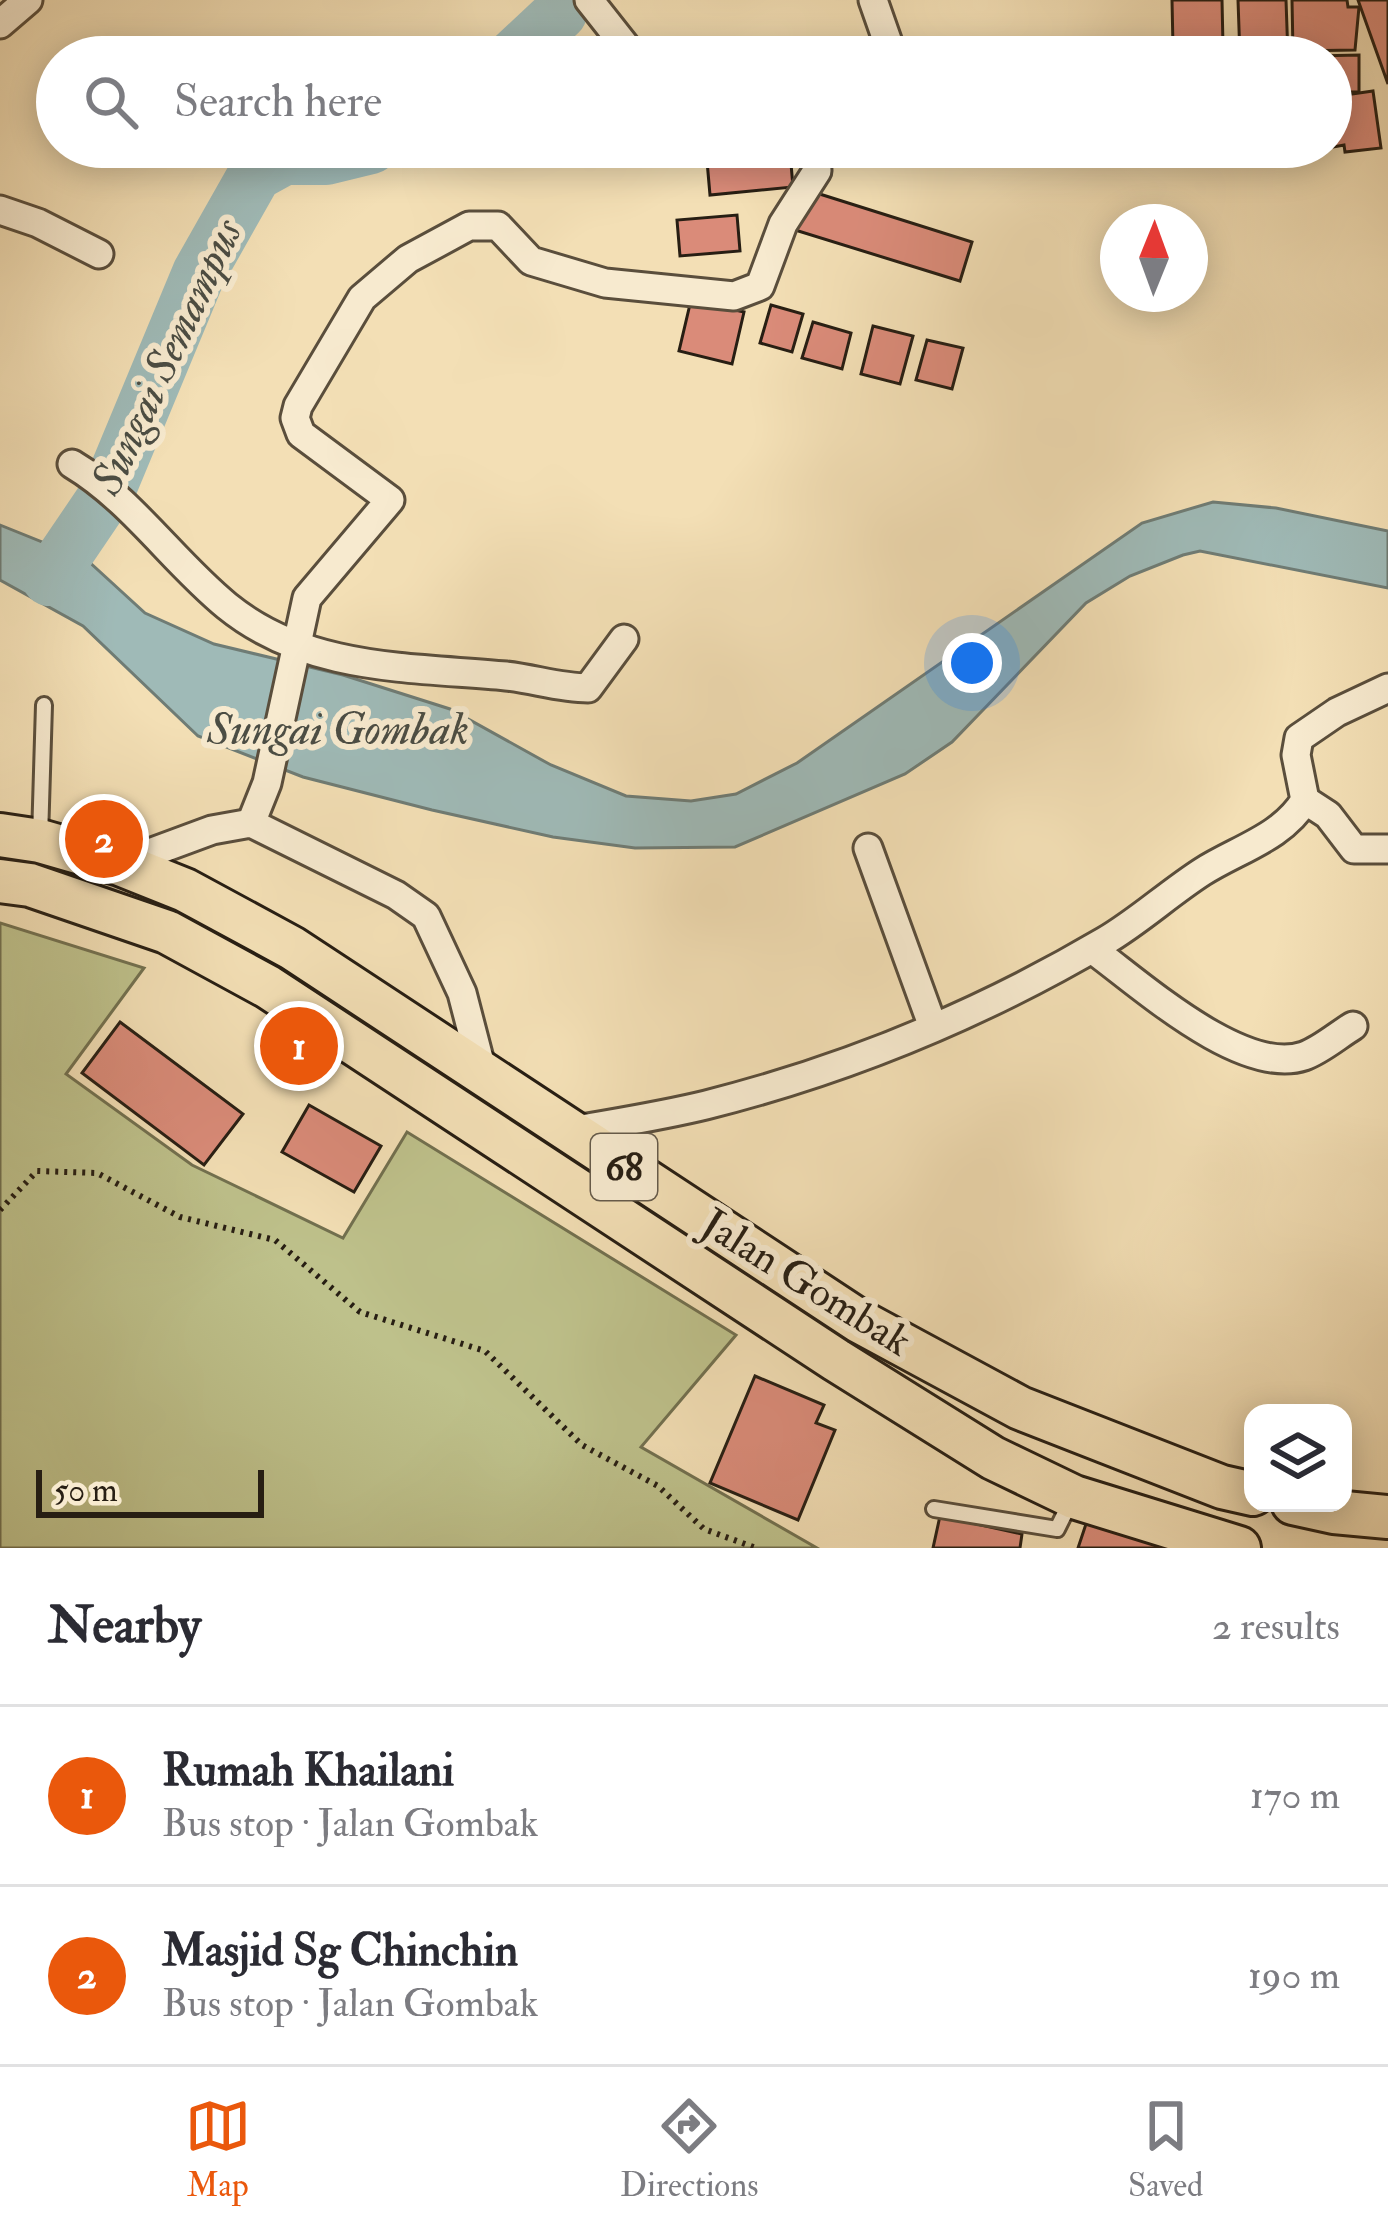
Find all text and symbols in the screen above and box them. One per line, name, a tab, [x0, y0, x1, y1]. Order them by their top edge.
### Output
search box	[36, 36, 1352, 168]
icon: search	[78, 69, 144, 135]
text: Search here	[174, 74, 382, 130]
north arrow	[1100, 204, 1208, 312]
water label: Sungai Semampus	[78, 210, 256, 505]
your location	[942, 633, 1002, 693]
water label: Sungai Gombak	[206, 702, 469, 758]
pin: 2	[65, 794, 143, 884]
pin: 1	[260, 1001, 338, 1091]
road number: 68	[591, 1134, 657, 1200]
street label: Jalan Gombak	[691, 1197, 921, 1368]
map controls	[1244, 1404, 1352, 1512]
button: layers	[1244, 1404, 1352, 1512]
scale bar	[36, 1464, 264, 1517]
text: 50 m	[54, 1470, 118, 1511]
text: Nearby	[48, 1594, 201, 1658]
text: 2 results	[1212, 1602, 1340, 1651]
text: Rumah Khailani	[162, 1743, 454, 1799]
text: 1	[80, 1771, 94, 1820]
text: 170 m	[1250, 1771, 1340, 1820]
text: Bus stop · Jalan Gombak	[162, 1799, 539, 1848]
text: Masjid Sg Chinchin	[162, 1923, 518, 1979]
text: 2	[77, 1951, 97, 2000]
text: 190 m	[1248, 1951, 1340, 2000]
text: Bus stop · Jalan Gombak	[162, 1979, 539, 2028]
tab: Map	[185, 2093, 251, 2206]
tab: Directions	[620, 2093, 759, 2206]
tab: Saved	[1128, 2093, 1203, 2206]

